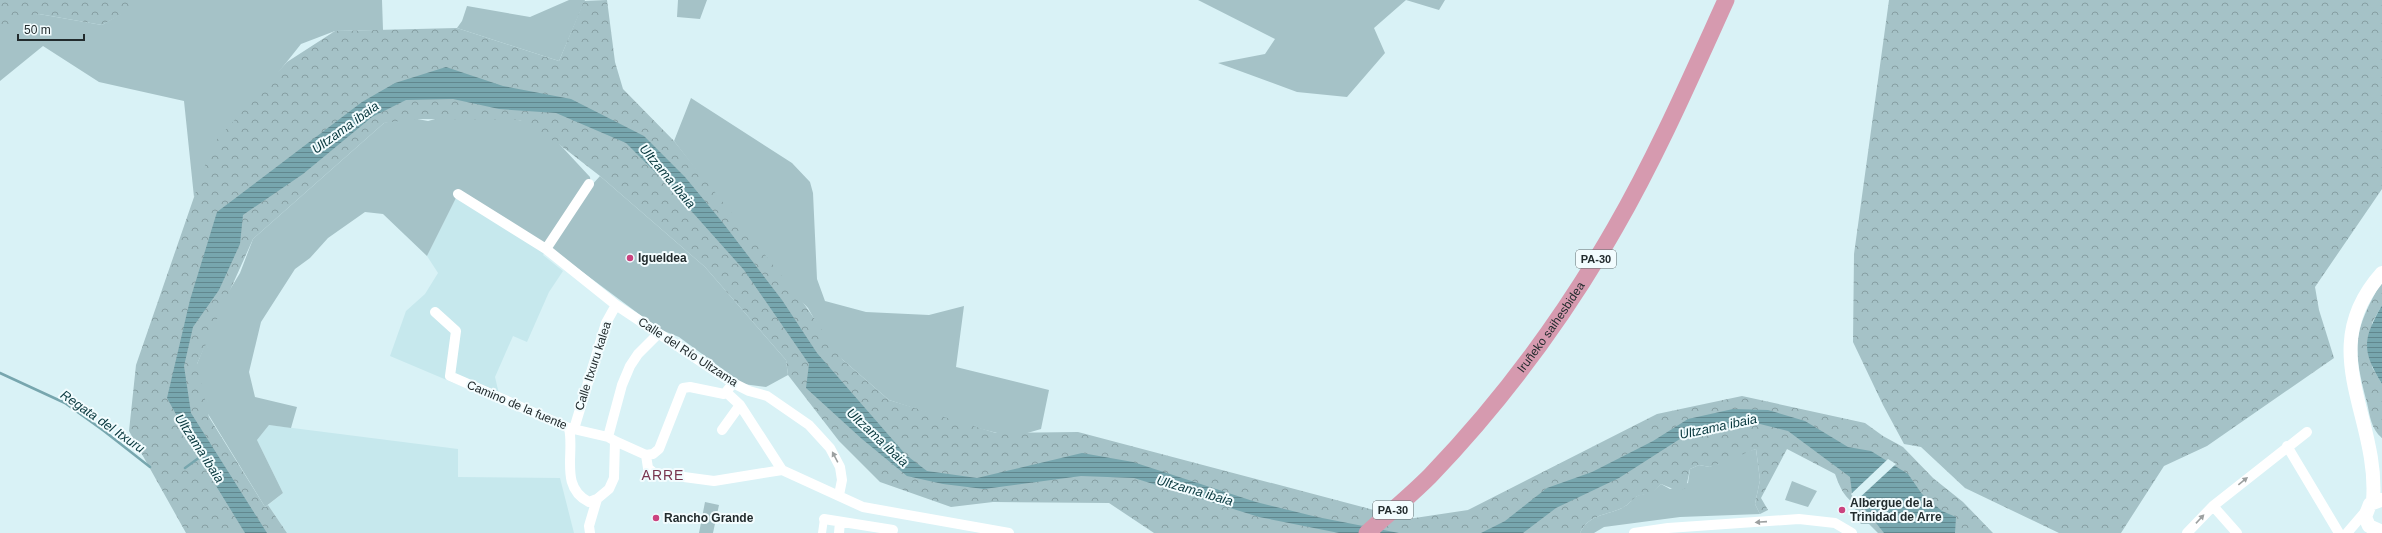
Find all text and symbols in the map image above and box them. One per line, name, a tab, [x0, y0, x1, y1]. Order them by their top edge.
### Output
scale bar	[18, 16, 84, 42]
text: 50 m	[24, 23, 51, 37]
water label: Ultzama ibaia	[309, 98, 382, 157]
water label: Ultzama ibaia	[637, 141, 699, 211]
road number: PA-30	[1576, 250, 1616, 268]
place label: Igueldea	[638, 251, 687, 265]
marker: Igueldea	[625, 253, 635, 263]
street label: Iruñeko saihesbidea	[1514, 279, 1588, 375]
street label: Calle del Río Ultzama	[636, 315, 741, 390]
street label: Calle Itxuru kalea	[572, 319, 614, 412]
street label: Camino de la fuente	[465, 378, 569, 433]
water label: Regata del Itxuru	[58, 387, 148, 456]
water label: Ultzama ibaia	[844, 405, 912, 470]
water label: Ultzama ibaia	[172, 411, 227, 485]
water label: Ultzama ibaia	[1678, 411, 1758, 442]
one-way arrow	[832, 452, 838, 463]
district label: ARRE	[642, 467, 684, 483]
water label: Ultzama ibaia	[1155, 472, 1235, 509]
one-way arrow	[2238, 477, 2248, 486]
place label: Albergue de la Trinidad de Arre	[1850, 496, 1942, 524]
road number: PA-30	[1373, 501, 1413, 519]
marker: Albergue de la Trinidad de Arre	[1837, 505, 1847, 515]
place label: Rancho Grande	[664, 511, 754, 525]
marker: Rancho Grande	[651, 513, 661, 523]
one-way arrow	[2195, 514, 2205, 524]
one-way arrow	[1755, 518, 1767, 525]

